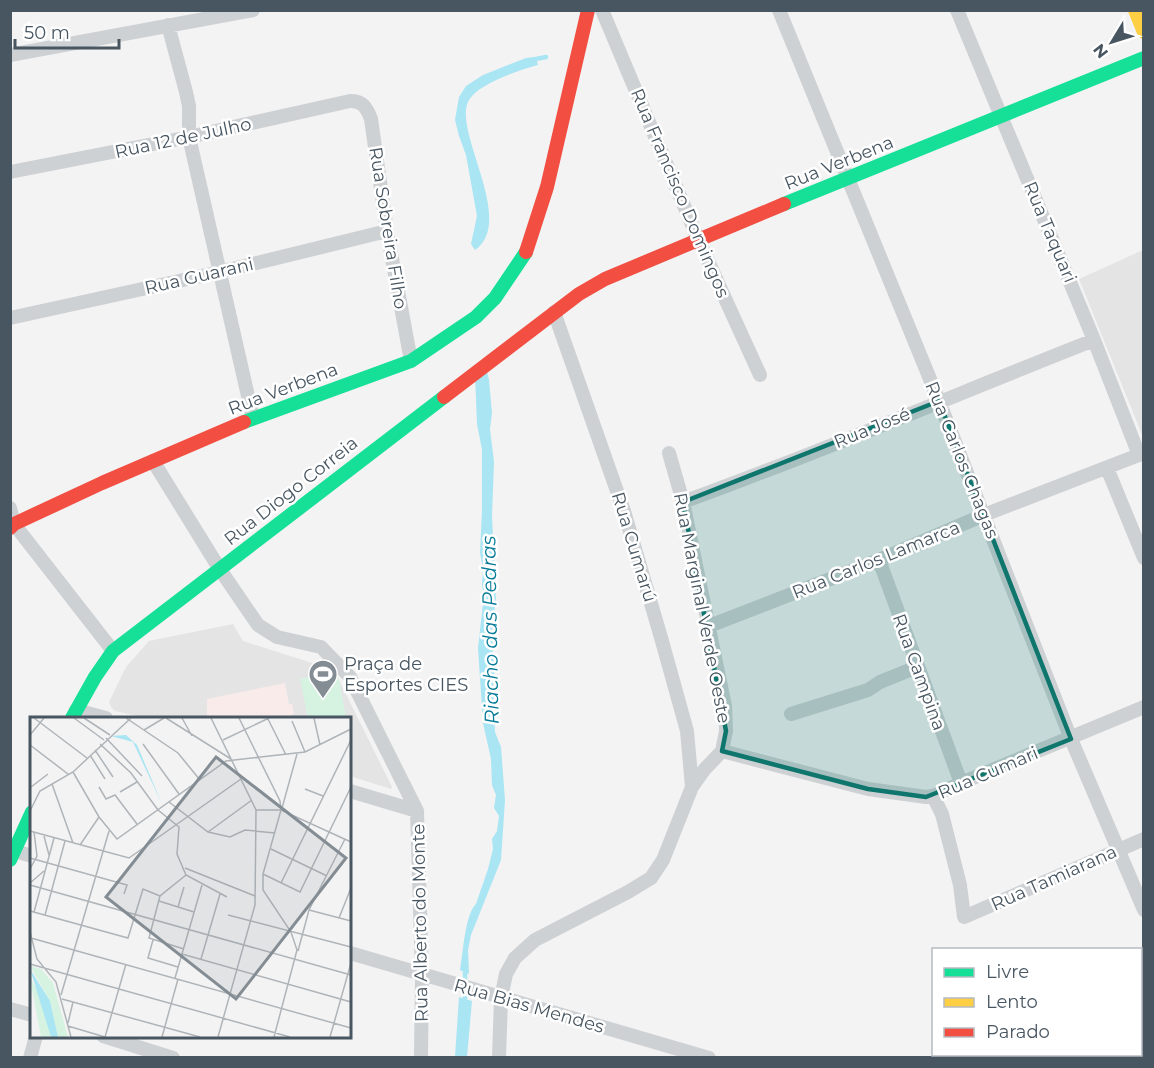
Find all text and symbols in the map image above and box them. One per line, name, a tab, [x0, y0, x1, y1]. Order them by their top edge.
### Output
scale bar	[15, 12, 118, 50]
north arrow	[1082, 12, 1142, 72]
text: 50 m	[24, 22, 70, 44]
text: N	[1089, 40, 1112, 62]
street label: Rua Francisco Domingos	[626, 85, 734, 301]
street label: Rua 12 de Julho	[113, 113, 253, 163]
street label: Rua Verbena	[781, 131, 897, 195]
street label: Rua Sobreira Filho	[364, 145, 412, 311]
street label: Rua Taquari	[1019, 178, 1081, 286]
street label: Rua Guarani	[142, 253, 256, 299]
street label: Rua Verbena	[225, 358, 341, 420]
street label: Rua Carlos Chagas	[920, 378, 1004, 542]
street label: Rua José	[831, 403, 914, 453]
street label: Rua Diogo Correia	[220, 432, 362, 550]
street label: Rua Cumarú	[607, 489, 661, 605]
street label: Rua Marginal Verde Oeste	[669, 491, 735, 725]
street label: Rua Carlos Lamarca	[789, 516, 963, 604]
water label: Riacho das Pedras	[476, 535, 504, 725]
street label: Rua Campina	[888, 611, 950, 733]
place label: Praça de Esportes CIES	[344, 653, 468, 696]
sports icon: Praça de Esportes CIES	[307, 658, 339, 700]
inset map	[30, 717, 351, 1038]
street label: Rua Cumari	[935, 742, 1041, 804]
street label: Rua Alberto do Monte	[407, 823, 433, 1022]
street label: Rua Tamiarana	[988, 840, 1120, 916]
legend	[932, 948, 1142, 1056]
text: Livre	[986, 961, 1029, 983]
street label: Rua Bias Mendes	[451, 974, 607, 1038]
text: Lento	[986, 991, 1038, 1013]
text: Parado	[986, 1021, 1050, 1043]

